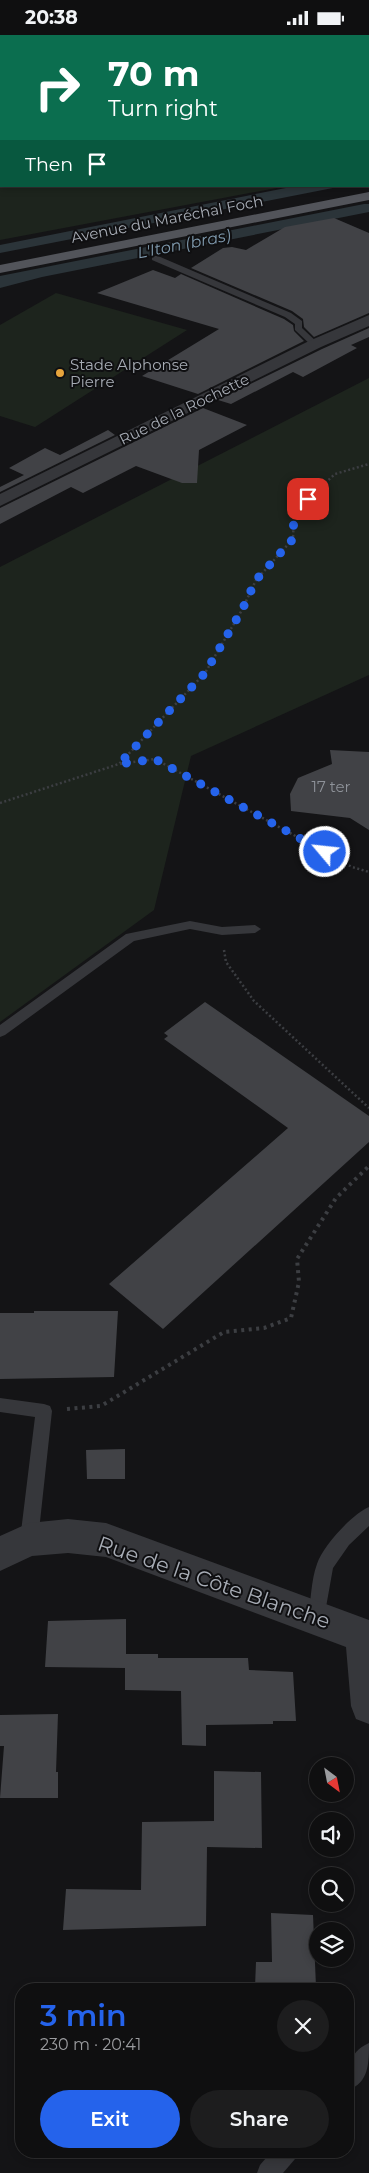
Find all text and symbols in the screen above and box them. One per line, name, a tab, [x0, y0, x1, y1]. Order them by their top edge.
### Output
text: 20:38	[25, 6, 78, 29]
text: 70 m	[108, 52, 199, 95]
icon: right	[25, 55, 90, 120]
text: Turn right	[108, 95, 218, 122]
icon: arrive	[83, 150, 111, 178]
text: Then	[25, 153, 73, 176]
street label: Avenue du Maréchal Foch	[69, 191, 265, 247]
water label: L'Iton (bras)	[136, 226, 232, 262]
place label: Stade Alphonse Pierre	[70, 355, 188, 391]
marker: Stade Alphonse Pierre	[54, 367, 66, 379]
street label: Rue de la Rochette	[116, 369, 252, 449]
pin	[287, 478, 329, 520]
icon: arrive	[294, 485, 322, 513]
house number: 17 ter	[311, 777, 351, 796]
position arrow	[298, 825, 350, 877]
street label: Rue de la Côte Blanche	[95, 1530, 333, 1634]
north arrow	[309, 1757, 354, 1803]
map controls	[309, 1757, 354, 1967]
button: sound	[309, 1812, 354, 1857]
button: search	[309, 1867, 354, 1912]
button: layers	[309, 1922, 354, 1967]
text: 3 min	[40, 1997, 127, 2034]
button: close	[277, 2000, 329, 2052]
text: 230 m · 20:41	[40, 2035, 141, 2054]
button: Exit	[40, 2090, 180, 2148]
button: Share	[190, 2090, 329, 2148]

